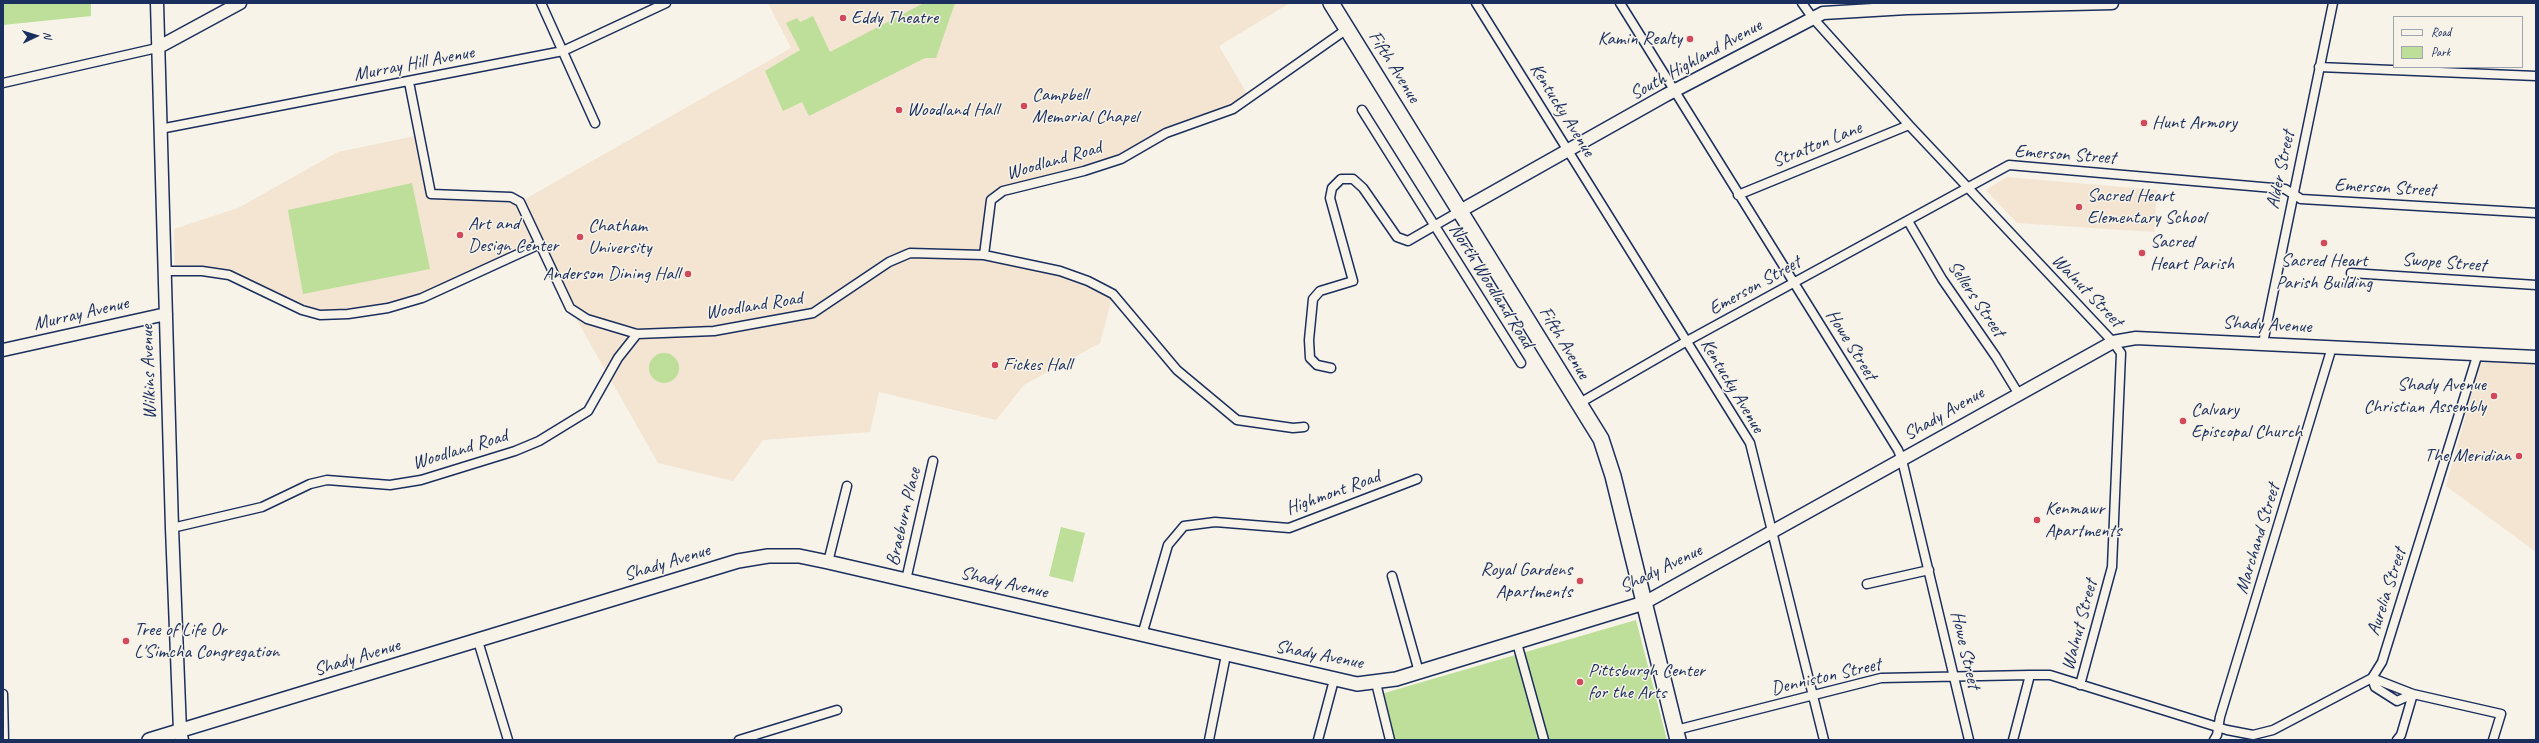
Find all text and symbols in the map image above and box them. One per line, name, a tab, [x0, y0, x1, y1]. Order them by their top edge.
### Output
place label: Eddy Theatre	[851, 7, 938, 29]
marker: Eddy Theatre	[838, 13, 848, 23]
street label: South Highland Avenue	[1626, 14, 1766, 106]
north arrow	[16, 16, 56, 56]
legend	[2393, 16, 2523, 68]
text: Road	[2431, 24, 2451, 40]
street label: Fifth Avenue	[1363, 27, 1425, 107]
place label: Kamin Realty	[1598, 28, 1682, 50]
text: N	[41, 31, 55, 39]
marker: Kamin Realty	[1685, 34, 1695, 44]
street label: Murray Hill Avenue	[352, 41, 476, 87]
text: Park	[2431, 44, 2450, 60]
street label: Kentucky Avenue	[1524, 59, 1600, 161]
place label: Campbell Memorial Chapel	[1032, 84, 1138, 128]
place label: Woodland Hall	[907, 99, 999, 121]
marker: Campbell Memorial Chapel	[1019, 101, 1029, 111]
marker: Woodland Hall	[894, 105, 904, 115]
place label: Hunt Armory	[2152, 112, 2237, 134]
street label: Stratton Lane	[1769, 117, 1865, 173]
marker: Hunt Armory	[2139, 118, 2149, 128]
street label: Alder Street	[2262, 129, 2300, 211]
street label: Woodland Road	[1004, 137, 1104, 185]
street label: Emerson Street	[2014, 140, 2116, 170]
street label: Emerson Street	[2334, 174, 2436, 202]
place label: Sacred Heart Elementary School	[2087, 185, 2206, 229]
marker: Sacred Heart Elementary School	[2074, 202, 2084, 212]
place label: Art and Design Center	[468, 213, 558, 257]
place label: Chatham University	[588, 215, 651, 259]
street label: North Woodland Road	[1444, 220, 1538, 352]
marker: Art and Design Center	[455, 230, 465, 240]
place label: Sacred Heart Parish	[2150, 231, 2234, 275]
marker: Chatham University	[575, 232, 585, 242]
marker: Sacred Heart Parish Building	[2319, 238, 2329, 248]
marker: Sacred Heart Parish	[2137, 248, 2147, 258]
street label: Swope Street	[2401, 249, 2487, 277]
street label: Walnut Street	[2046, 250, 2128, 332]
place label: Sacred Heart Parish Building	[2276, 250, 2372, 294]
street label: Emerson Street	[1705, 251, 1805, 321]
street label: Sellers Street	[1942, 257, 2010, 341]
place label: Anderson Dining Hall	[543, 263, 680, 285]
marker: Anderson Dining Hall	[683, 269, 693, 279]
street label: Woodland Road	[704, 287, 804, 325]
street label: Murray Avenue	[31, 292, 131, 336]
street label: Fifth Avenue	[1533, 303, 1595, 383]
street label: Howe Street	[1820, 305, 1882, 385]
street label: Shady Avenue	[2222, 311, 2312, 339]
street label: Wilkins Avenue	[136, 324, 162, 420]
street label: Kentucky Avenue	[1695, 335, 1769, 437]
place label: Fickes Hall	[1003, 354, 1072, 376]
marker: Fickes Hall	[990, 360, 1000, 370]
place label: Shady Avenue Christian Assembly	[2363, 374, 2486, 418]
street label: Shady Avenue	[1900, 382, 1988, 446]
marker: Shady Avenue Christian Assembly	[2489, 391, 2499, 401]
place label: Calvary Episcopal Church	[2191, 399, 2302, 443]
marker: Calvary Episcopal Church	[2178, 416, 2188, 426]
street label: Woodland Road	[410, 425, 510, 475]
place label: The Meridian	[2424, 445, 2511, 467]
marker: The Meridian	[2514, 451, 2524, 461]
street label: Highmont Road	[1283, 465, 1383, 521]
street label: Braeburn Place	[882, 466, 926, 568]
street label: Marchand Street	[2230, 481, 2286, 597]
place label: Kenmawr Apartments	[2045, 498, 2121, 542]
marker: Kenmawr Apartments	[2032, 515, 2042, 525]
street label: Shady Avenue	[621, 539, 713, 587]
street label: Shady Avenue	[1616, 539, 1706, 599]
street label: Aurelia Street	[2362, 545, 2412, 639]
place label: Royal Gardens Apartments	[1480, 559, 1572, 603]
street label: Shady Avenue	[958, 562, 1050, 604]
marker: Royal Gardens Apartments	[1575, 576, 1585, 586]
street label: Walnut Street	[2057, 577, 2103, 673]
street label: Howe Street	[1945, 609, 1985, 691]
place label: Tree of Life Or L'Simcha Congregation	[134, 619, 279, 663]
street label: Shady Avenue	[311, 634, 403, 682]
street label: Shady Avenue	[1273, 635, 1365, 675]
marker: Tree of Life Or L'Simcha Congregation	[121, 636, 131, 646]
street label: Denniston Street	[1769, 653, 1883, 701]
place label: Pittsburgh Center for the Arts	[1588, 660, 1705, 704]
marker: Pittsburgh Center for the Arts	[1575, 677, 1585, 687]

